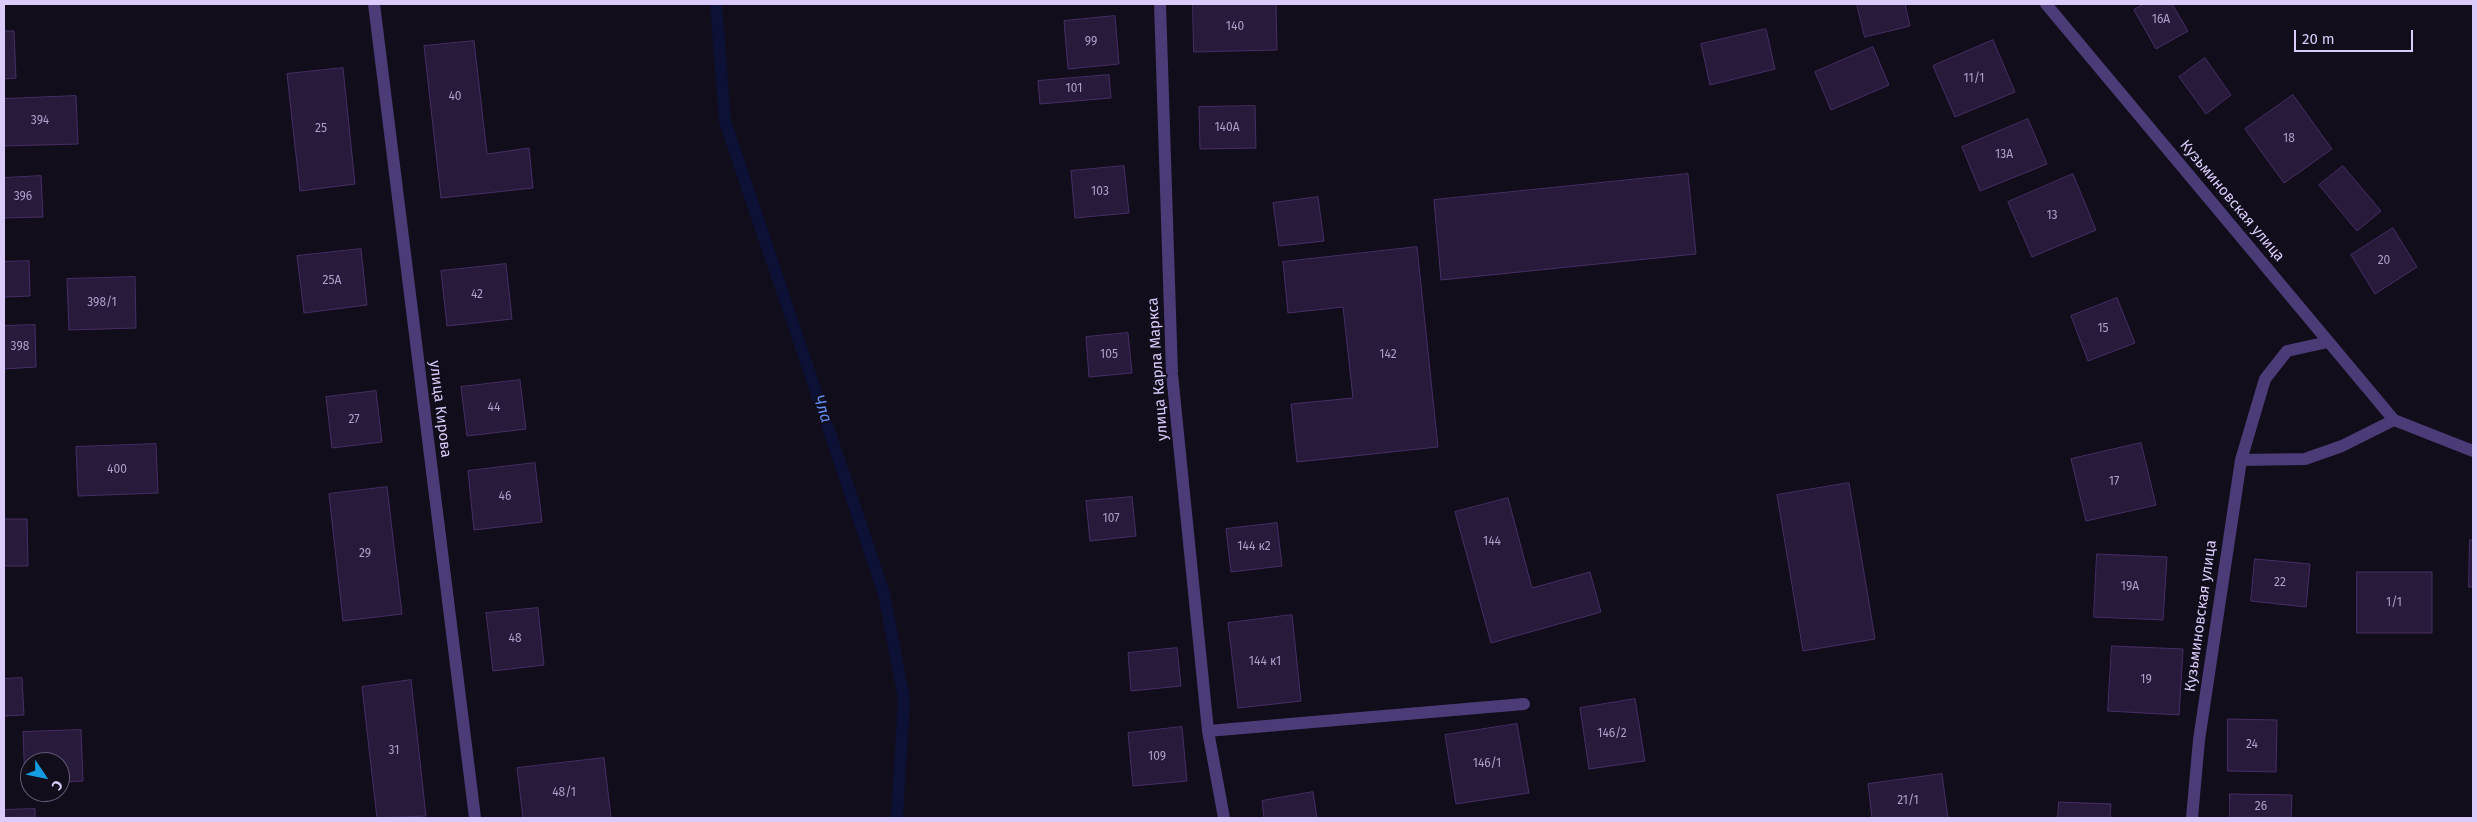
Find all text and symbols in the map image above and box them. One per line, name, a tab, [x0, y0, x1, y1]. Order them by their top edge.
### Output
house number: 16А	[2152, 13, 2170, 27]
house number: 140	[1226, 20, 1244, 34]
scale bar	[2297, 20, 2416, 52]
text: 20 m	[2302, 30, 2335, 48]
house number: 99	[1085, 35, 1097, 49]
house number: 11/1	[1964, 72, 1984, 86]
house number: 101	[1066, 82, 1082, 96]
house number: 40	[448, 90, 462, 104]
house number: 394	[31, 114, 49, 128]
house number: 140А	[1214, 121, 1240, 135]
house number: 25	[315, 122, 327, 136]
house number: 18	[2283, 132, 2295, 146]
street label: Кузьминовская улица	[2176, 137, 2288, 265]
house number: 13А	[1995, 148, 2013, 162]
house number: 103	[1091, 185, 1109, 199]
house number: 396	[14, 190, 32, 204]
house number: 13	[2046, 209, 2058, 223]
house number: 20	[2378, 254, 2390, 268]
house number: 25А	[323, 274, 341, 288]
house number: 42	[471, 288, 483, 302]
house number: 398/1	[87, 296, 117, 310]
street label: улица Карла Маркса	[1144, 297, 1172, 441]
house number: 15	[2097, 322, 2109, 336]
house number: 398	[11, 340, 29, 354]
house number: 105	[1100, 348, 1118, 362]
house number: 142	[1379, 348, 1397, 362]
street label: улица Кирова	[425, 359, 455, 459]
water label: Чла	[808, 393, 836, 425]
house number: 44	[488, 401, 500, 415]
house number: 27	[348, 413, 360, 427]
house number: 400	[107, 463, 127, 477]
house number: 17	[2109, 475, 2119, 489]
house number: 46	[499, 490, 511, 504]
house number: 107	[1103, 512, 1119, 526]
house number: 144	[1483, 535, 1501, 549]
street label: Кузьминовская улица	[2181, 539, 2221, 693]
house number: 144 к2	[1237, 540, 1271, 554]
house number: 29	[359, 547, 371, 561]
house number: 22	[2274, 576, 2286, 590]
house number: 19А	[2121, 580, 2139, 594]
house number: 1/1	[2386, 596, 2402, 610]
house number: 48	[509, 632, 521, 646]
house number: 144 к1	[1249, 655, 1281, 669]
house number: 19	[2140, 673, 2152, 687]
house number: 146/2	[1597, 727, 1627, 741]
house number: 24	[2246, 738, 2258, 752]
house number: 31	[389, 744, 399, 758]
house number: 109	[1148, 750, 1166, 764]
north arrow	[20, 752, 70, 802]
house number: 146/1	[1473, 757, 1501, 771]
text: С	[48, 777, 66, 793]
house number: 48/1	[552, 786, 576, 800]
house number: 21/1	[1897, 794, 1919, 808]
house number: 26	[2255, 800, 2267, 814]

